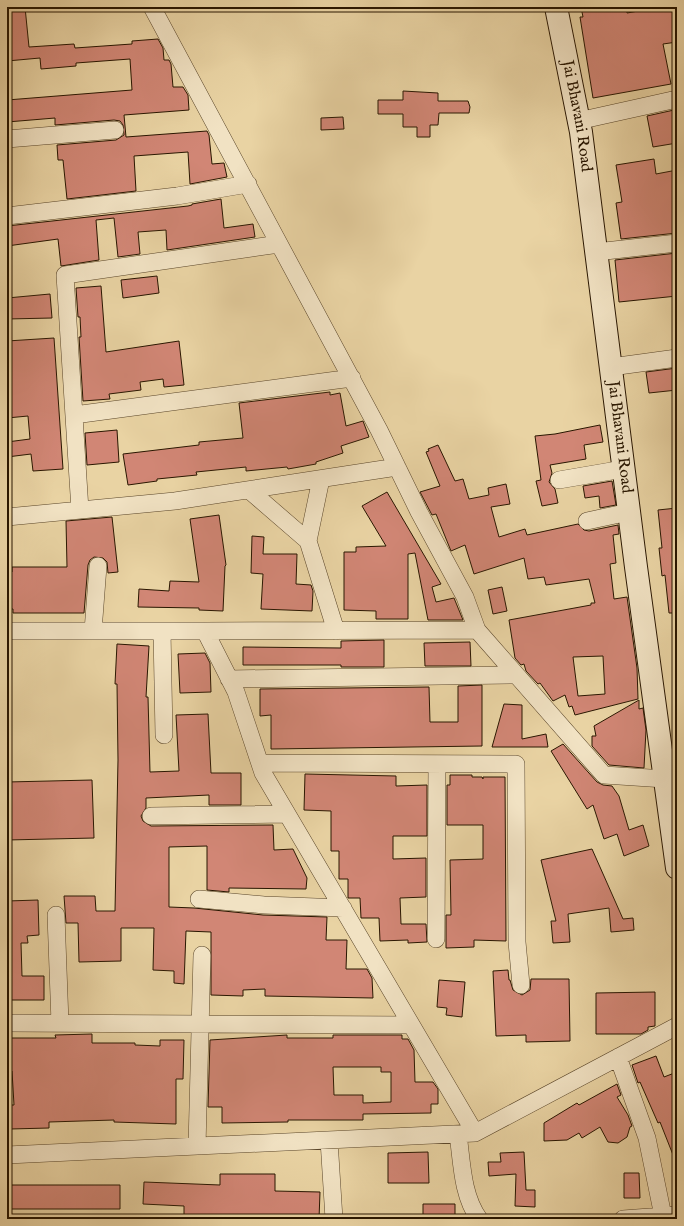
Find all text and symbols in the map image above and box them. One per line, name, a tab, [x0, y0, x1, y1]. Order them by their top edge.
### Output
street label: Jai Bhavani Road	[556, 56, 596, 173]
street label: Jai Bhavani Road	[602, 378, 637, 495]

